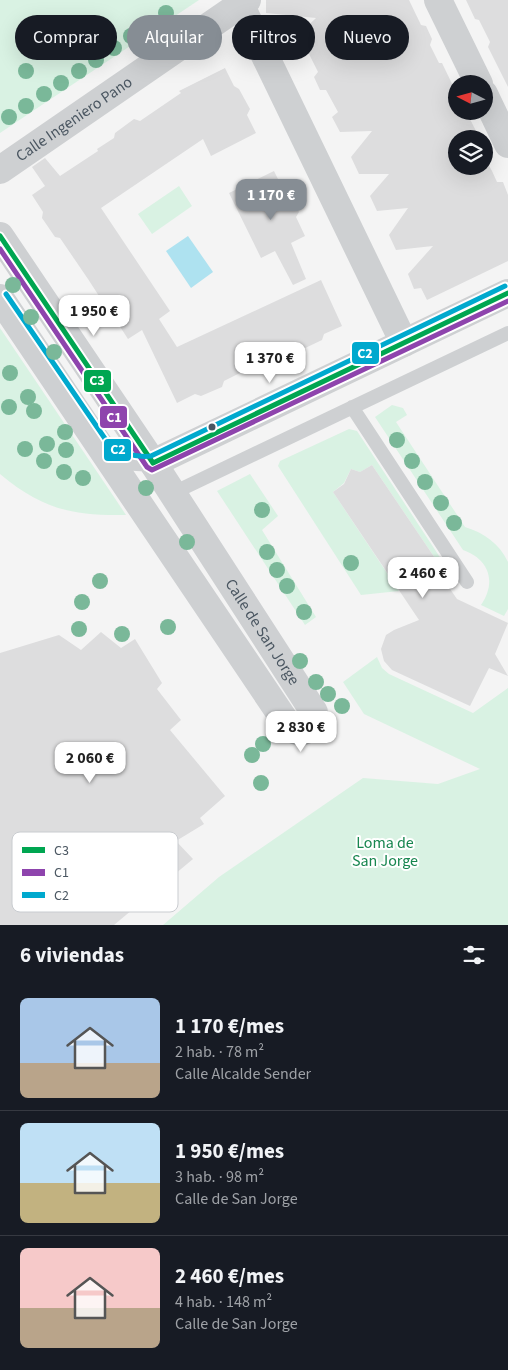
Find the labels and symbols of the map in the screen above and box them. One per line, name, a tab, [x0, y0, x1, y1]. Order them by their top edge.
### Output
street label: Calle Ingeniero Pano	[11, 71, 137, 167]
north arrow	[448, 75, 492, 120]
pin: 1 170 €	[225, 178, 317, 221]
pin: 1 950 €	[48, 294, 140, 337]
line badge: C2	[351, 341, 380, 365]
pin: 1 370 €	[224, 342, 316, 384]
text: C2	[357, 344, 373, 364]
line badge: C3	[83, 369, 112, 393]
text: C3	[89, 371, 105, 391]
line badge: C1	[99, 405, 128, 429]
text: C1	[106, 408, 122, 428]
unlabelled marker	[207, 422, 217, 432]
line badge: C2	[103, 438, 132, 462]
text: C2	[110, 440, 126, 460]
pin: 2 460 €	[377, 556, 469, 599]
street label: Calle de San Jorge	[220, 574, 305, 690]
pin: 2 830 €	[255, 710, 347, 753]
pin: 2 060 €	[44, 742, 136, 784]
legend	[12, 832, 178, 912]
park label: Loma de San Jorge	[352, 832, 418, 872]
text: C3	[54, 841, 69, 861]
text: C1	[54, 863, 69, 883]
text: C2	[54, 886, 69, 906]

